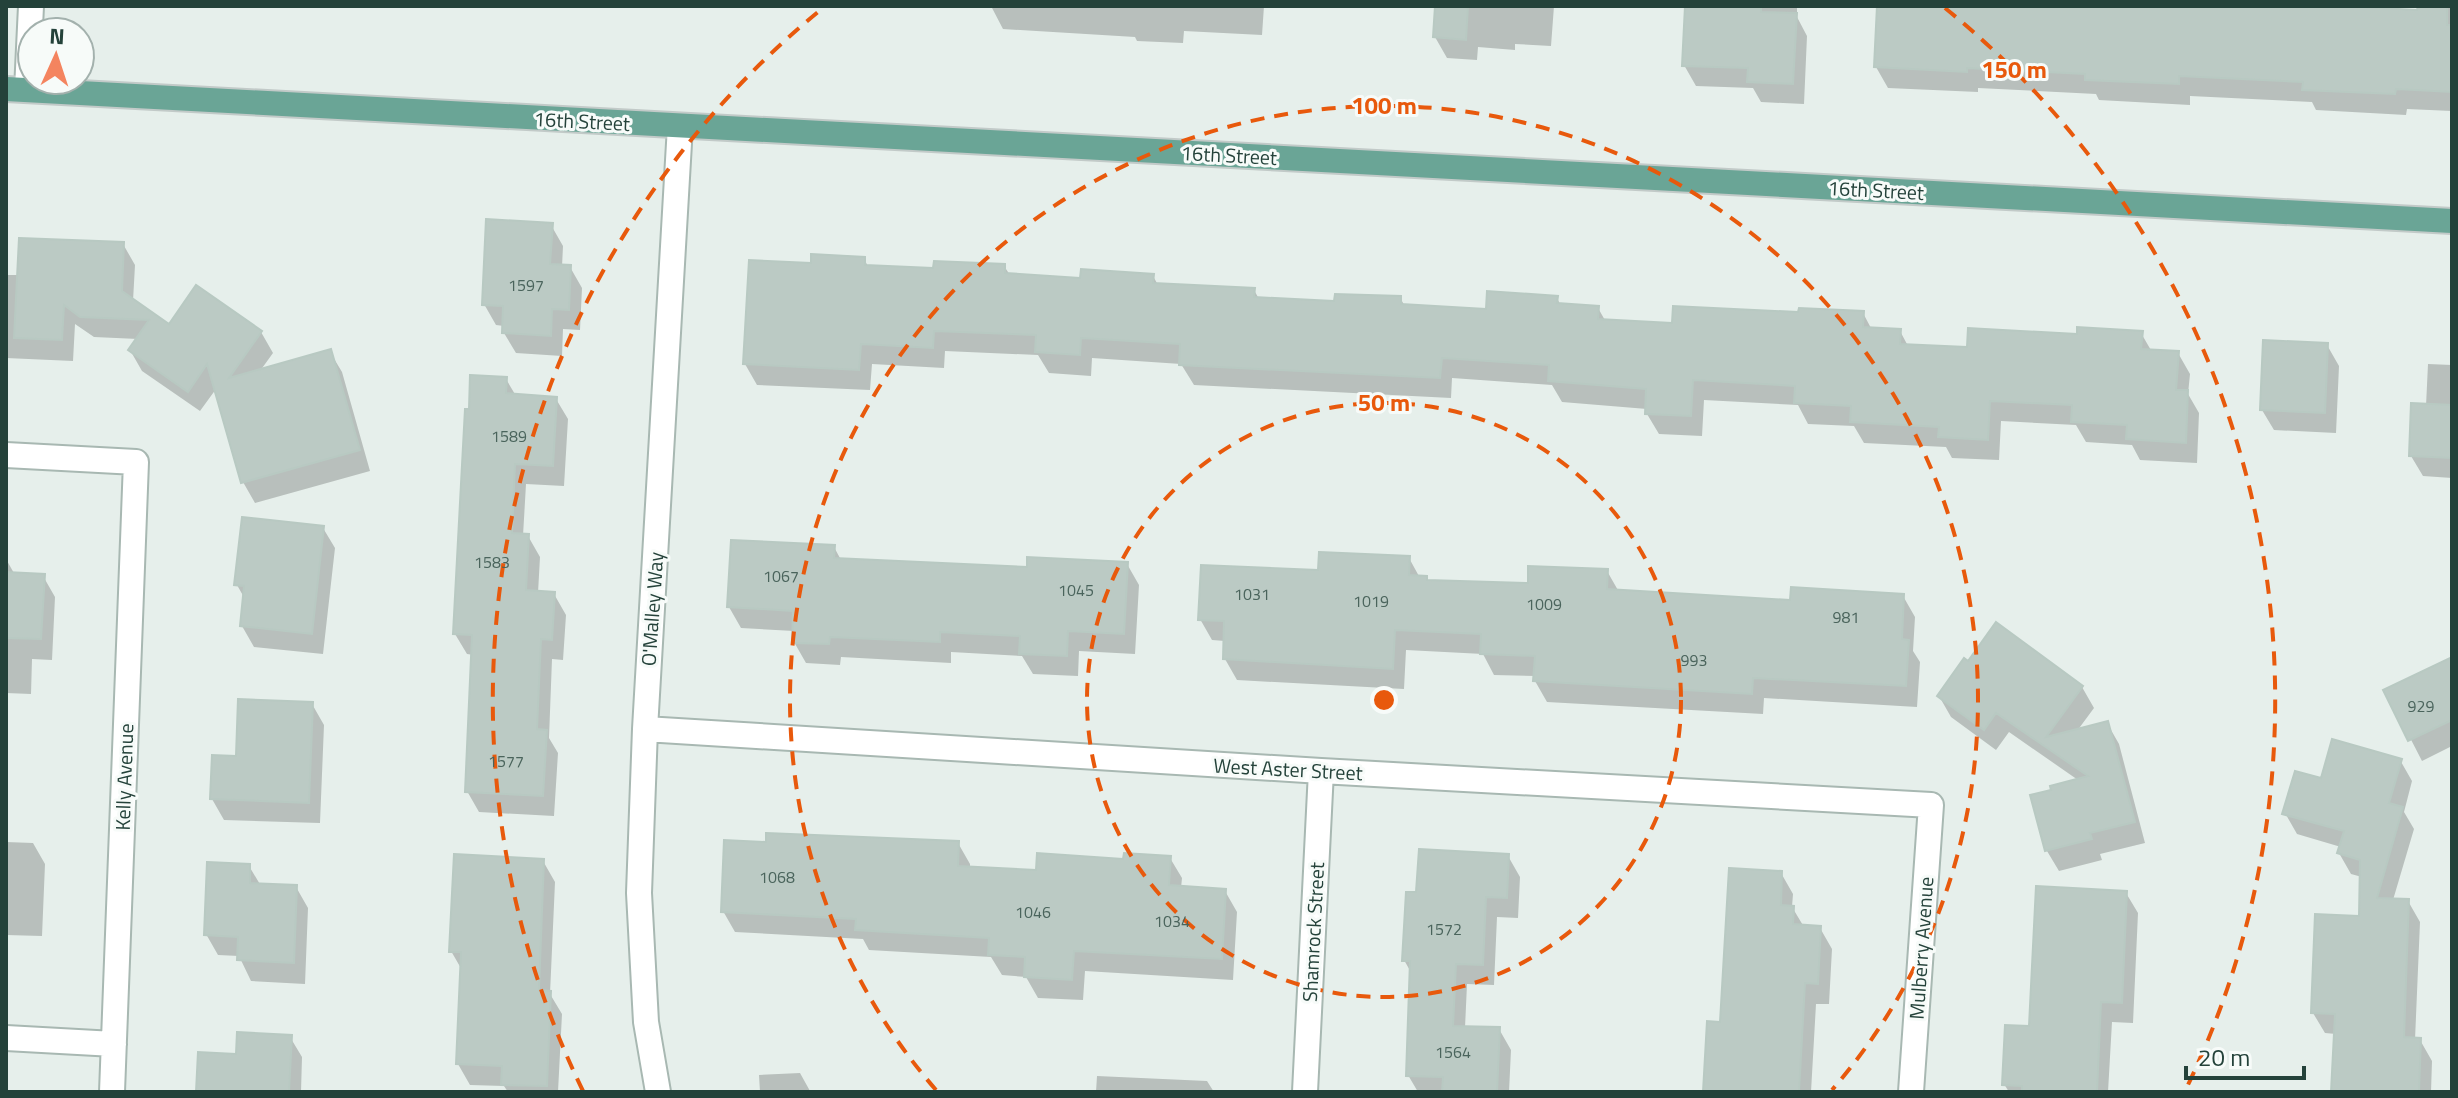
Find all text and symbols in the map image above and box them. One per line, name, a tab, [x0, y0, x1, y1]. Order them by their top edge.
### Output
north arrow	[16, 16, 96, 96]
text: N	[49, 19, 66, 53]
text: 150 m	[1981, 51, 2047, 87]
text: 100 m	[1351, 87, 1417, 123]
street label: 16th Street	[533, 103, 631, 139]
street label: 16th Street	[1180, 137, 1278, 173]
street label: 16th Street	[1827, 172, 1925, 208]
house number: 1597	[508, 273, 544, 297]
text: 50 m	[1358, 384, 1410, 420]
house number: 1589	[491, 424, 527, 448]
house number: 1583	[474, 550, 510, 574]
street label: O'Malley Way	[633, 551, 671, 667]
house number: 1067	[763, 564, 799, 588]
house number: 1045	[1058, 578, 1094, 602]
house number: 1031	[1234, 582, 1270, 606]
house number: 1019	[1353, 589, 1389, 613]
house number: 1009	[1526, 592, 1562, 616]
house number: 981	[1833, 605, 1859, 629]
house number: 993	[1681, 648, 1707, 672]
centre of rings	[1370, 686, 1398, 714]
house number: 929	[2408, 694, 2434, 718]
street label: Kelly Avenue	[107, 723, 141, 831]
house number: 1577	[488, 749, 524, 773]
street label: West Aster Street	[1213, 750, 1363, 788]
street label: Shamrock Street	[1294, 861, 1332, 1003]
house number: 1068	[759, 865, 795, 889]
street label: Mulberry Avenue	[1901, 876, 1941, 1020]
house number: 1046	[1015, 900, 1051, 924]
house number: 1034	[1154, 909, 1190, 933]
house number: 1572	[1426, 917, 1462, 941]
scale bar	[2186, 1030, 2304, 1080]
text: 20 m	[2198, 1039, 2250, 1075]
house number: 1564	[1435, 1040, 1471, 1064]

